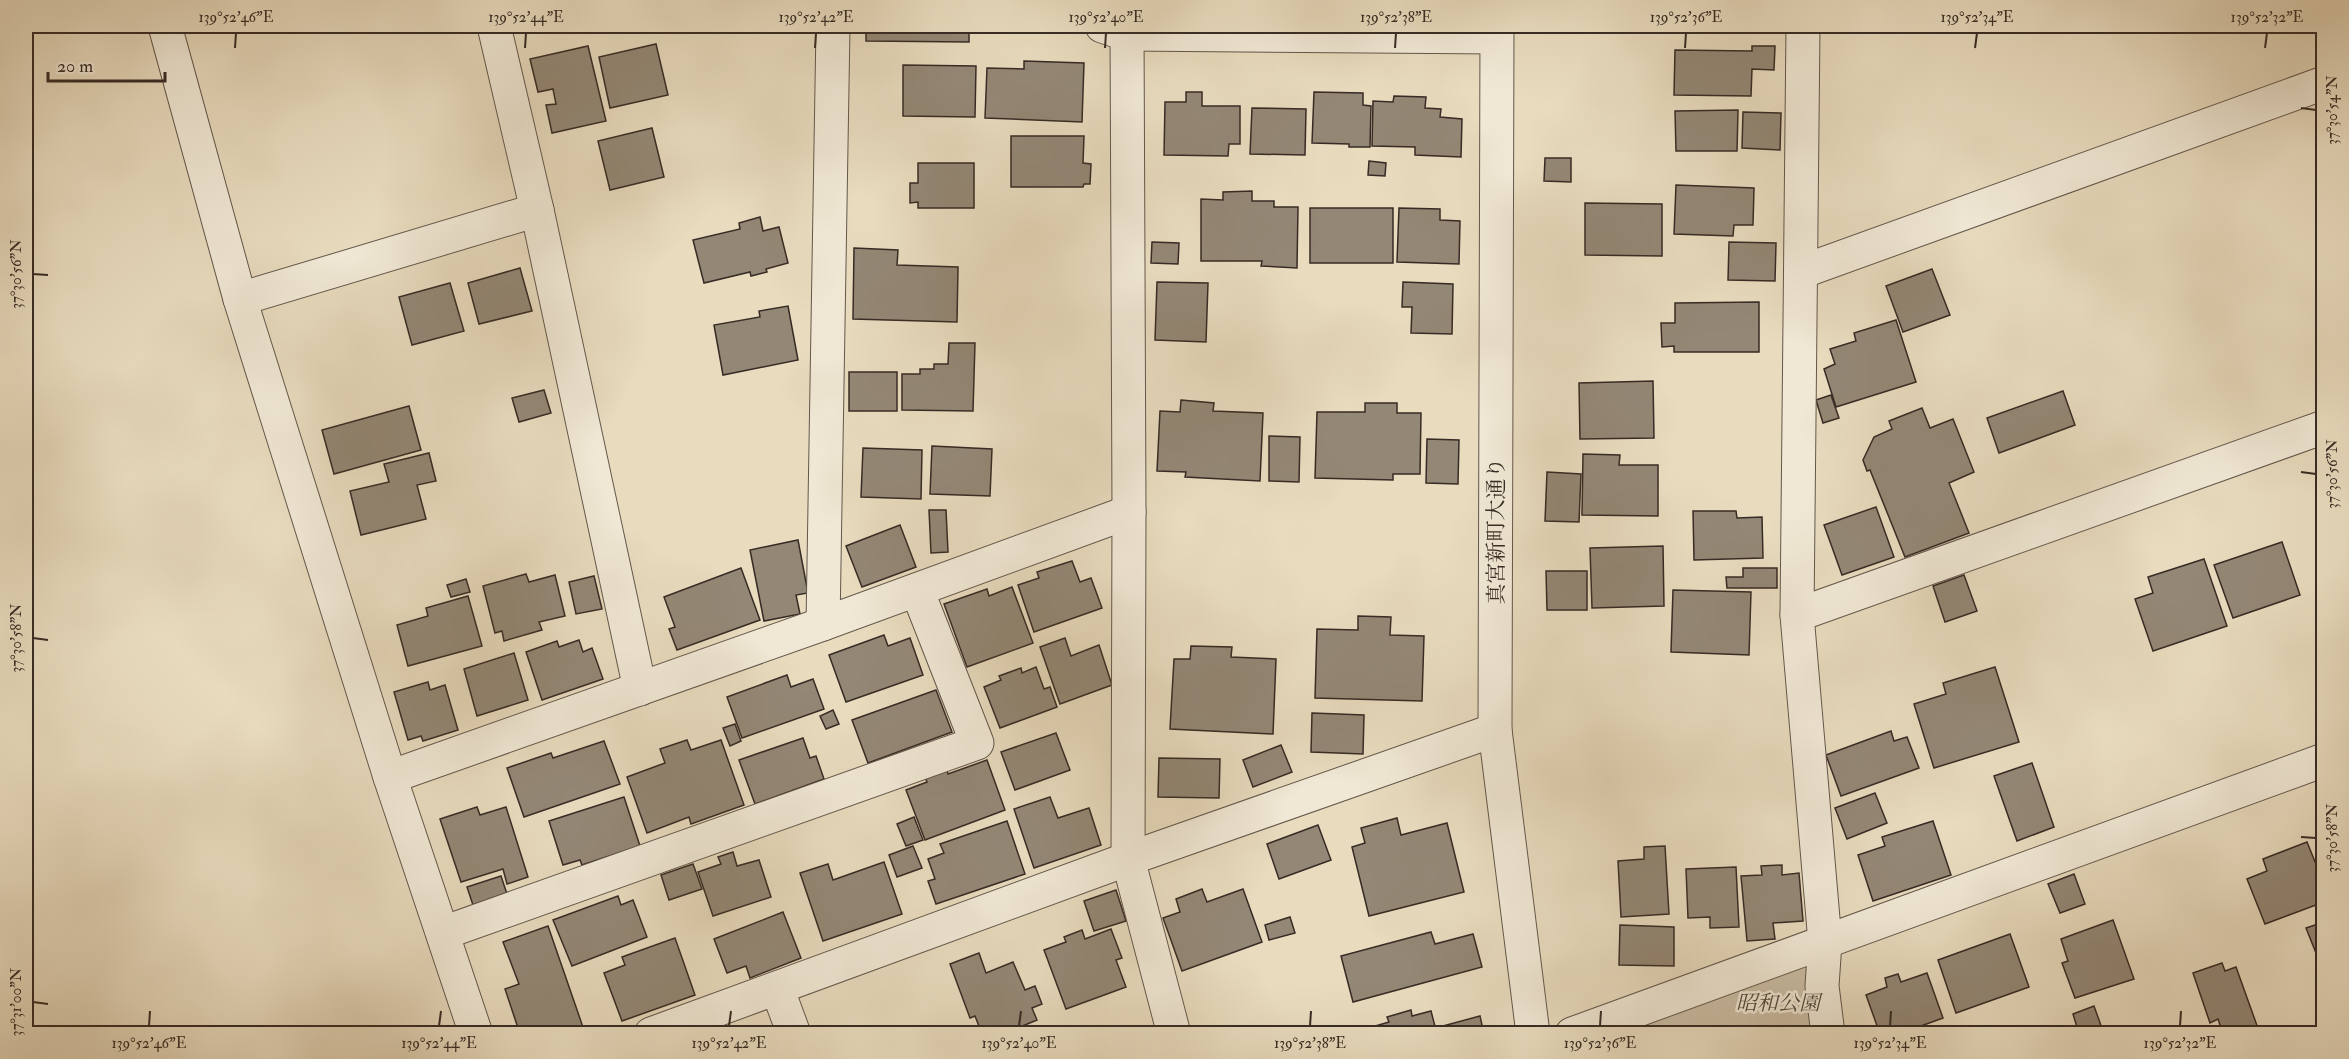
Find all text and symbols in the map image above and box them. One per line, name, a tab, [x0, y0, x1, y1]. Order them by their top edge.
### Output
text: 139°52'46"E	[198, 8, 274, 27]
text: 139°52'44"E	[488, 8, 564, 27]
text: 139°52'42"E	[778, 8, 854, 27]
text: 139°52'40"E	[1068, 8, 1144, 27]
text: 139°52'38"E	[1360, 8, 1432, 27]
text: 139°52'36"E	[1650, 8, 1723, 27]
text: 139°52'34"E	[1940, 8, 2014, 27]
text: 139°52'32"E	[2231, 8, 2304, 27]
scale bar	[48, 45, 165, 83]
text: 20 m	[57, 55, 93, 78]
text: 37°30'54"N	[2323, 75, 2342, 145]
text: 37°30'56"N	[7, 239, 26, 309]
text: 37°30'56"N	[2323, 439, 2342, 509]
street label: 真宮新町大通り	[1483, 458, 1510, 605]
text: 37°30'58"N	[7, 603, 26, 672]
text: 37°30'58"N	[2323, 803, 2342, 872]
text: 37°31'00"N	[7, 967, 26, 1036]
park label: 昭和公園	[1736, 990, 1823, 1017]
text: 139°52'46"E	[111, 1034, 187, 1053]
text: 139°52'44"E	[401, 1034, 477, 1053]
text: 139°52'42"E	[691, 1034, 767, 1053]
text: 139°52'40"E	[981, 1034, 1057, 1053]
text: 139°52'38"E	[1274, 1034, 1346, 1053]
text: 139°52'36"E	[1564, 1034, 1637, 1053]
text: 139°52'34"E	[1853, 1034, 1927, 1053]
text: 139°52'32"E	[2144, 1034, 2217, 1053]

